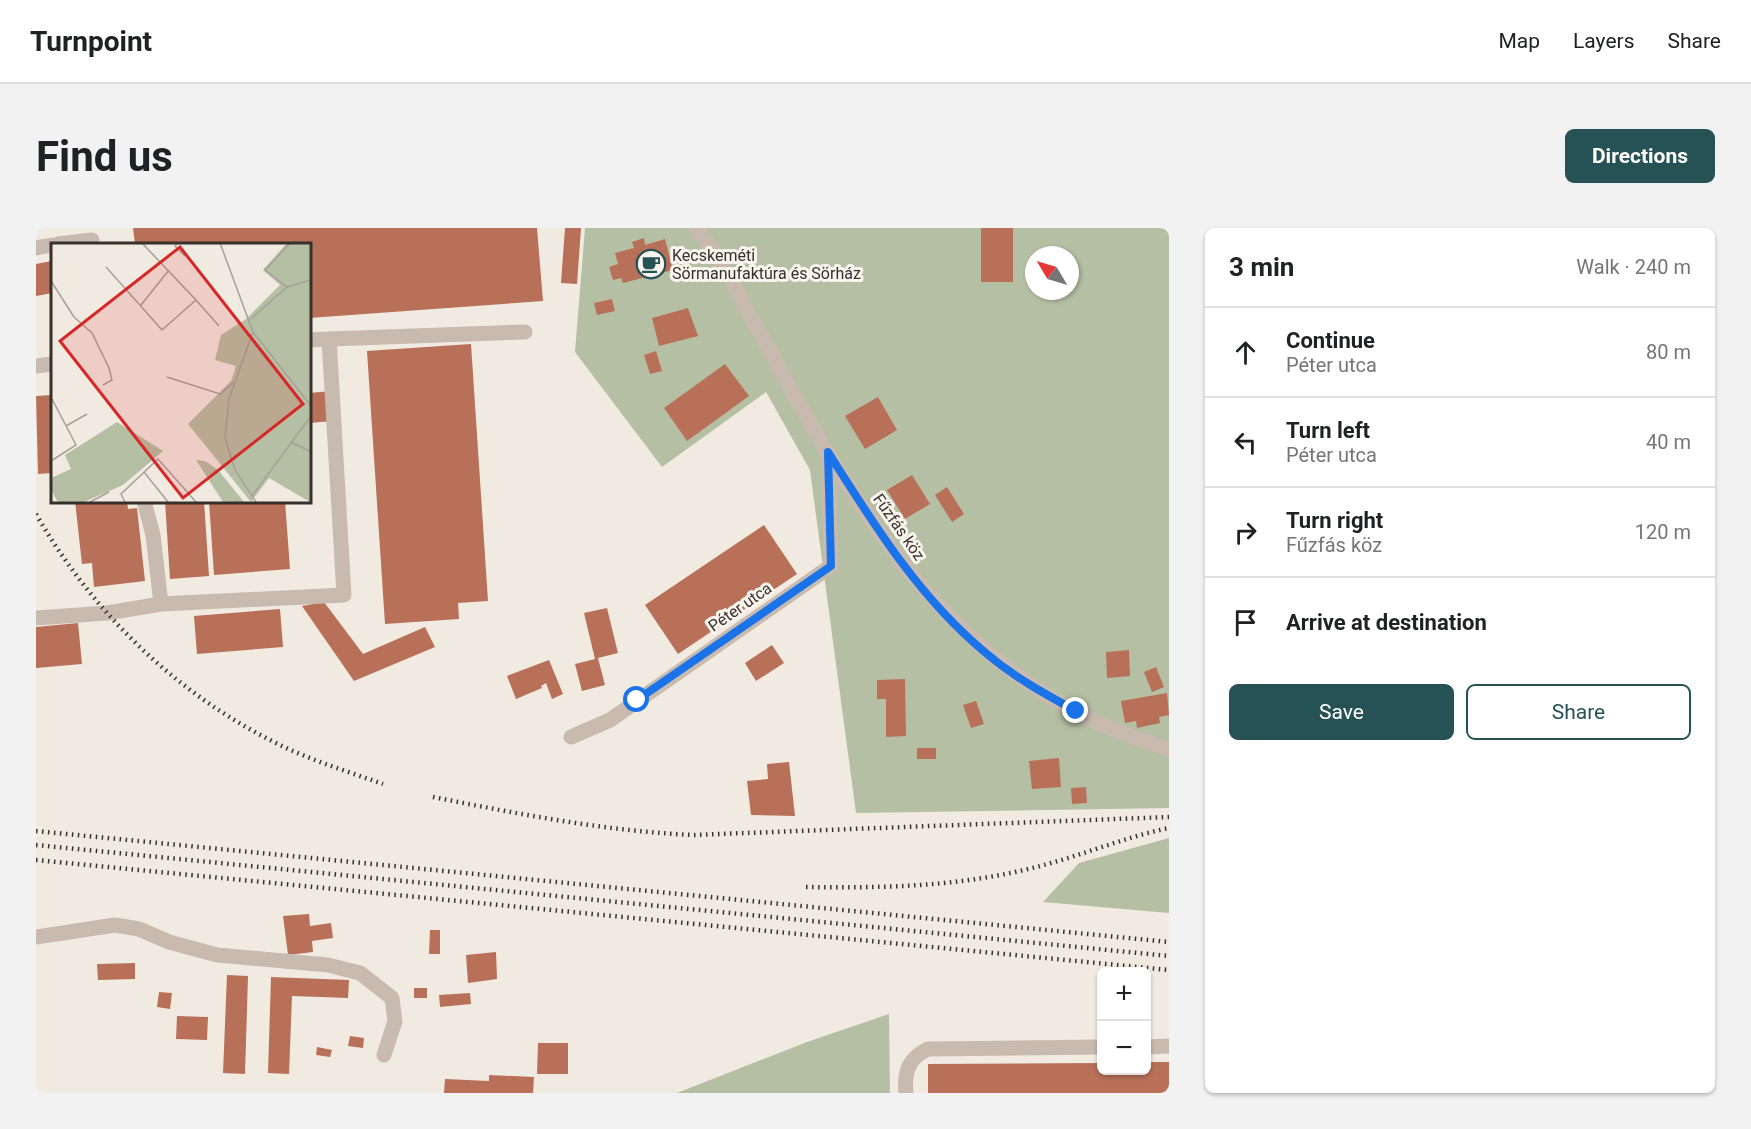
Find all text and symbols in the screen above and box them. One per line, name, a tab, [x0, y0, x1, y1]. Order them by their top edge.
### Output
text: Turnpoint	[30, 25, 152, 58]
text: Map	[1498, 29, 1540, 53]
text: Layers	[1573, 29, 1634, 53]
text: Share	[1667, 29, 1721, 53]
button: Directions	[1565, 129, 1715, 183]
text: Find us	[36, 132, 173, 181]
inset map	[51, 243, 310, 502]
place label: Kecskeméti Sörmanufaktúra és Sörház	[672, 246, 861, 283]
north arrow	[1025, 246, 1079, 300]
cafe icon: Kecskeméti Sörmanufaktúra és Sörház	[635, 248, 667, 280]
text: 3 min	[1229, 252, 1294, 282]
text: Walk · 240 m	[1576, 255, 1691, 279]
text: Continue	[1286, 328, 1375, 353]
icon: ahead	[1229, 336, 1262, 369]
text: 80 m	[1646, 340, 1691, 364]
text: Péter utca	[1286, 353, 1377, 377]
text: Turn left	[1286, 418, 1370, 443]
icon: left	[1229, 426, 1262, 459]
text: 40 m	[1646, 430, 1691, 454]
text: Péter utca	[1286, 443, 1377, 467]
street label: Fűzfás köz	[869, 490, 929, 564]
text: Turn right	[1286, 508, 1383, 533]
icon: right	[1229, 516, 1262, 549]
text: 120 m	[1635, 520, 1691, 544]
text: Fűzfás köz	[1286, 533, 1382, 557]
street label: Péter utca	[705, 578, 775, 636]
icon: arrive	[1229, 606, 1262, 639]
text: Arrive at destination	[1286, 610, 1487, 635]
button: Save	[1229, 684, 1454, 740]
button: Share	[1466, 684, 1691, 740]
route start	[623, 686, 649, 712]
route end	[1062, 697, 1088, 723]
map controls	[1097, 967, 1151, 1075]
button: +	[1097, 967, 1151, 1021]
button: −	[1097, 1021, 1151, 1075]

